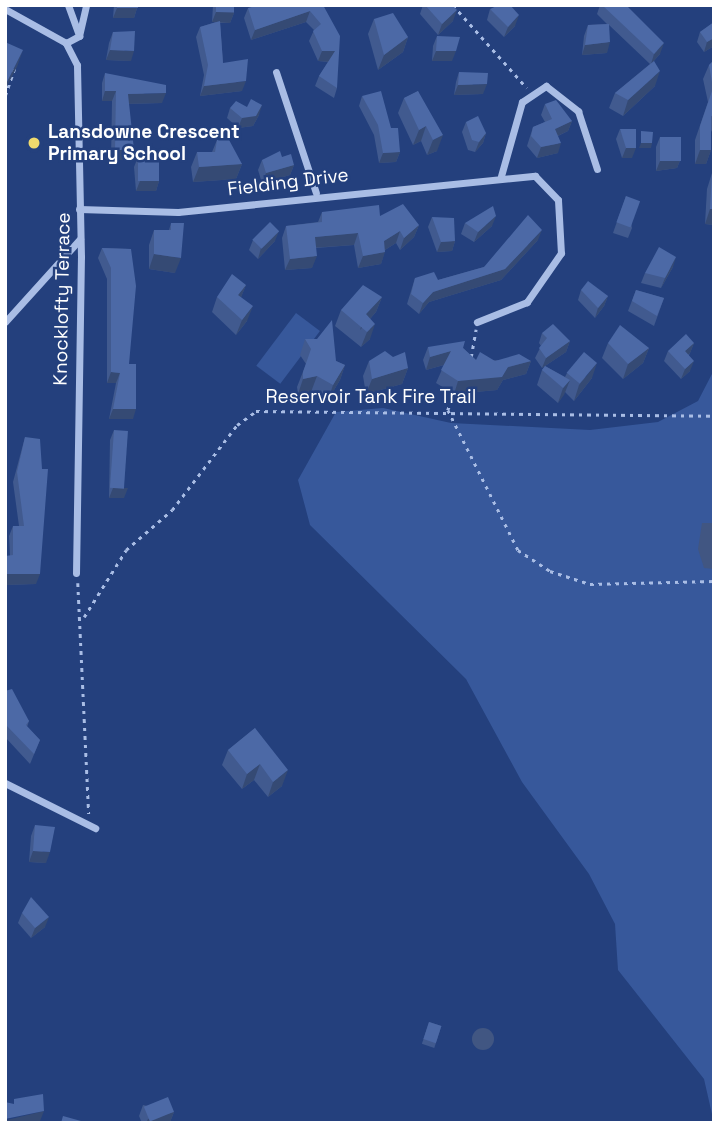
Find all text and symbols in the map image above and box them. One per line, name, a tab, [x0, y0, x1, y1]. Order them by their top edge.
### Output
place label: Lansdowne Crescent Primary School	[48, 121, 240, 165]
marker: Lansdowne Crescent Primary School	[26, 135, 42, 151]
street label: Fielding Drive	[226, 163, 350, 201]
street label: Knocklofty Terrace	[49, 212, 75, 386]
street label: Reservoir Tank Fire Trail	[265, 386, 477, 408]

